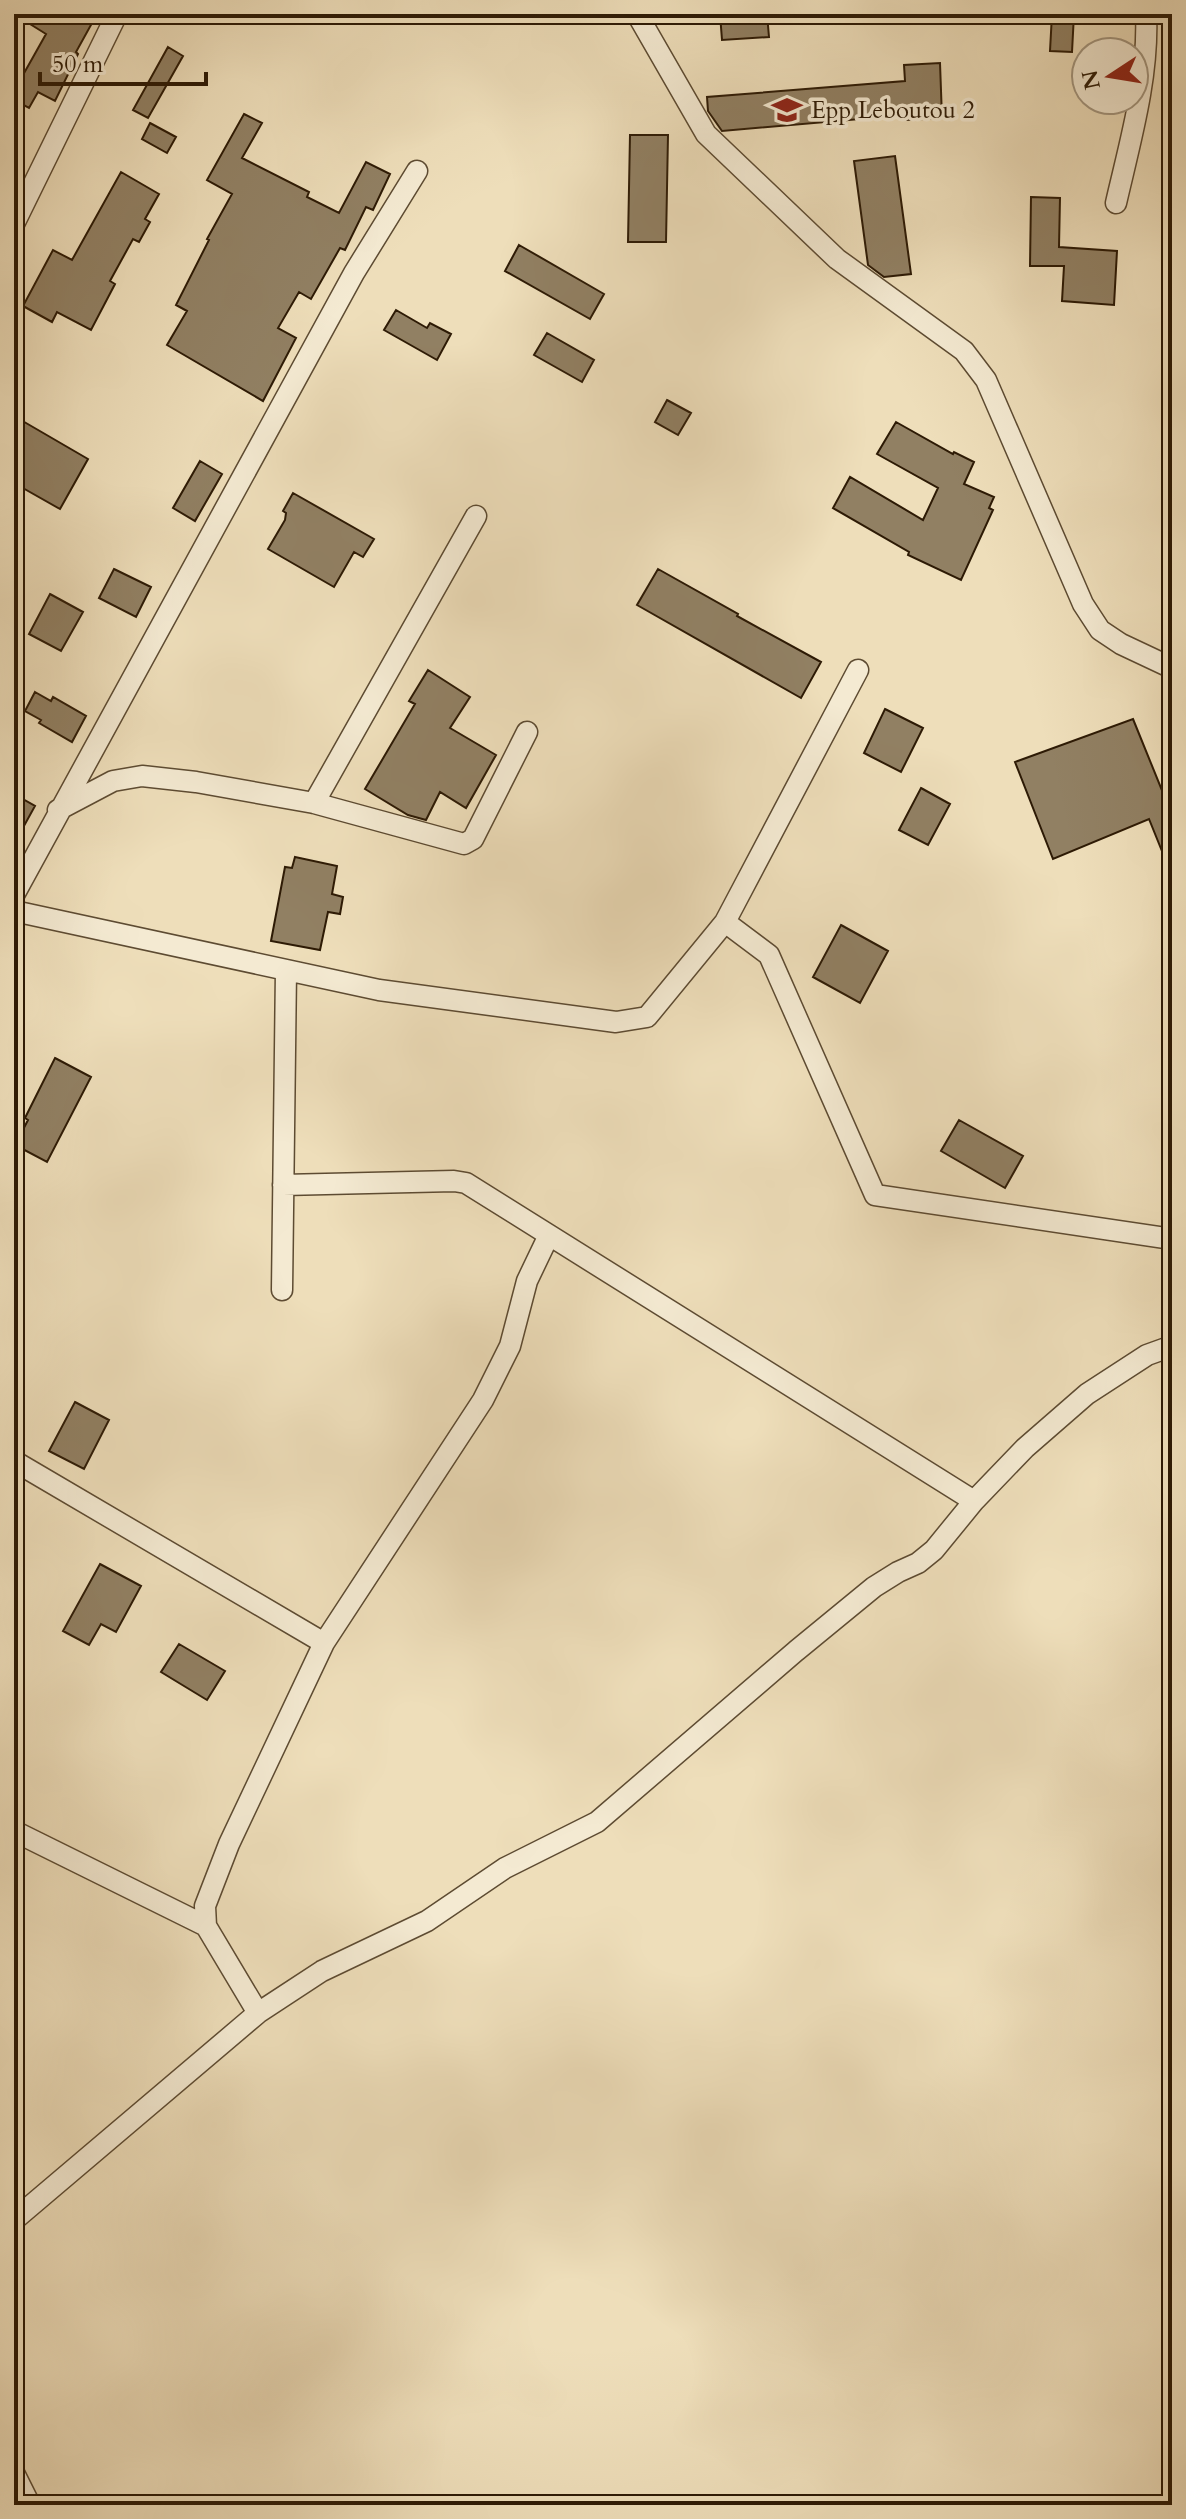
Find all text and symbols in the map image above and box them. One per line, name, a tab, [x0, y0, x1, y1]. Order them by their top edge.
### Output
scale bar	[40, 36, 206, 86]
north arrow	[1070, 36, 1150, 116]
text: 50 m	[52, 48, 104, 81]
text: N	[1075, 67, 1108, 92]
school or university icon: Epp Leboutou 2	[770, 93, 804, 127]
place label: Epp Leboutou 2	[811, 94, 975, 127]

